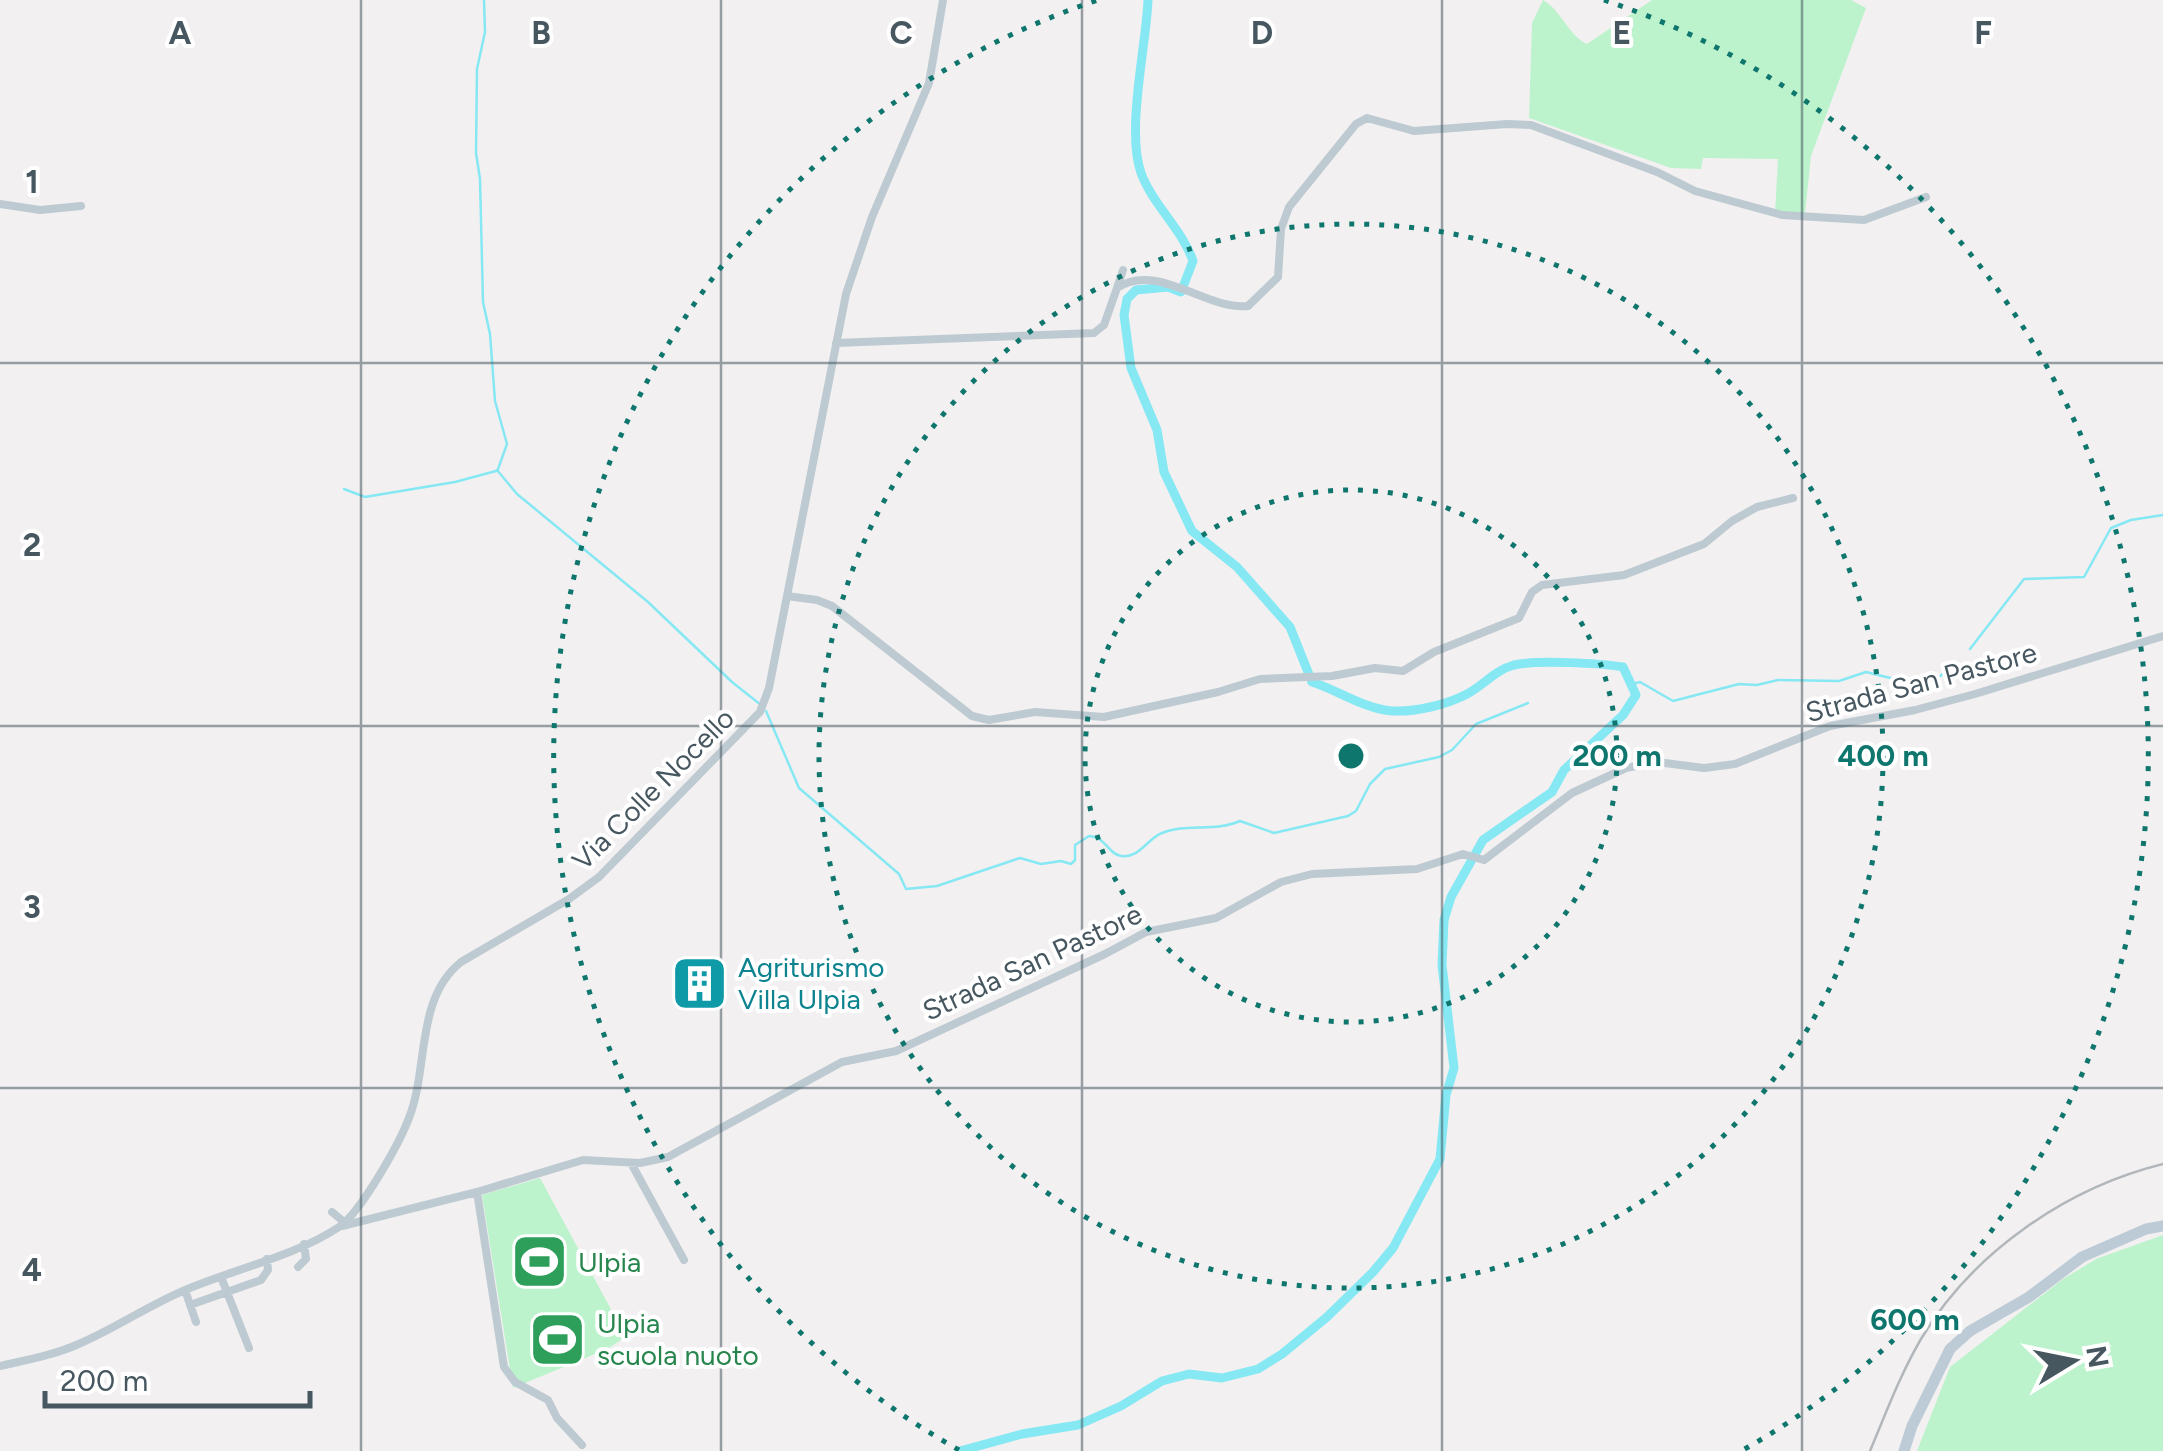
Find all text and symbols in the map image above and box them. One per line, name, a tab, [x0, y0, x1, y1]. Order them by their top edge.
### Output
text: A	[169, 14, 192, 52]
text: B	[531, 14, 551, 52]
text: C	[889, 14, 913, 52]
text: D	[1251, 14, 1273, 52]
text: E	[1613, 14, 1631, 52]
text: F	[1974, 14, 1992, 52]
text: 1	[25, 163, 39, 201]
text: 2	[23, 526, 41, 564]
street label: Strada San Pastore	[1802, 635, 2040, 729]
street label: Via Colle Nocello	[565, 701, 741, 877]
text: 200 m	[1572, 737, 1662, 774]
text: 400 m	[1837, 737, 1929, 774]
centre of rings	[1333, 738, 1369, 774]
text: 3	[23, 888, 41, 926]
street label: Strada San Pastore	[917, 896, 1147, 1028]
place label: Agriturismo Villa Ulpia	[738, 950, 884, 1016]
building icon: Agriturismo Villa Ulpia	[669, 953, 729, 1013]
sports icon: Ulpia	[509, 1232, 569, 1292]
place label: Ulpia	[578, 1245, 641, 1279]
text: 4	[22, 1251, 42, 1289]
text: 600 m	[1870, 1301, 1960, 1338]
place label: Ulpia scuola nuoto	[597, 1306, 759, 1372]
sports icon: Ulpia scuola nuoto	[528, 1309, 588, 1369]
north arrow	[2023, 1311, 2123, 1411]
text: N	[2079, 1343, 2116, 1370]
scale bar	[45, 1346, 310, 1408]
text: 200 m	[60, 1362, 148, 1399]

